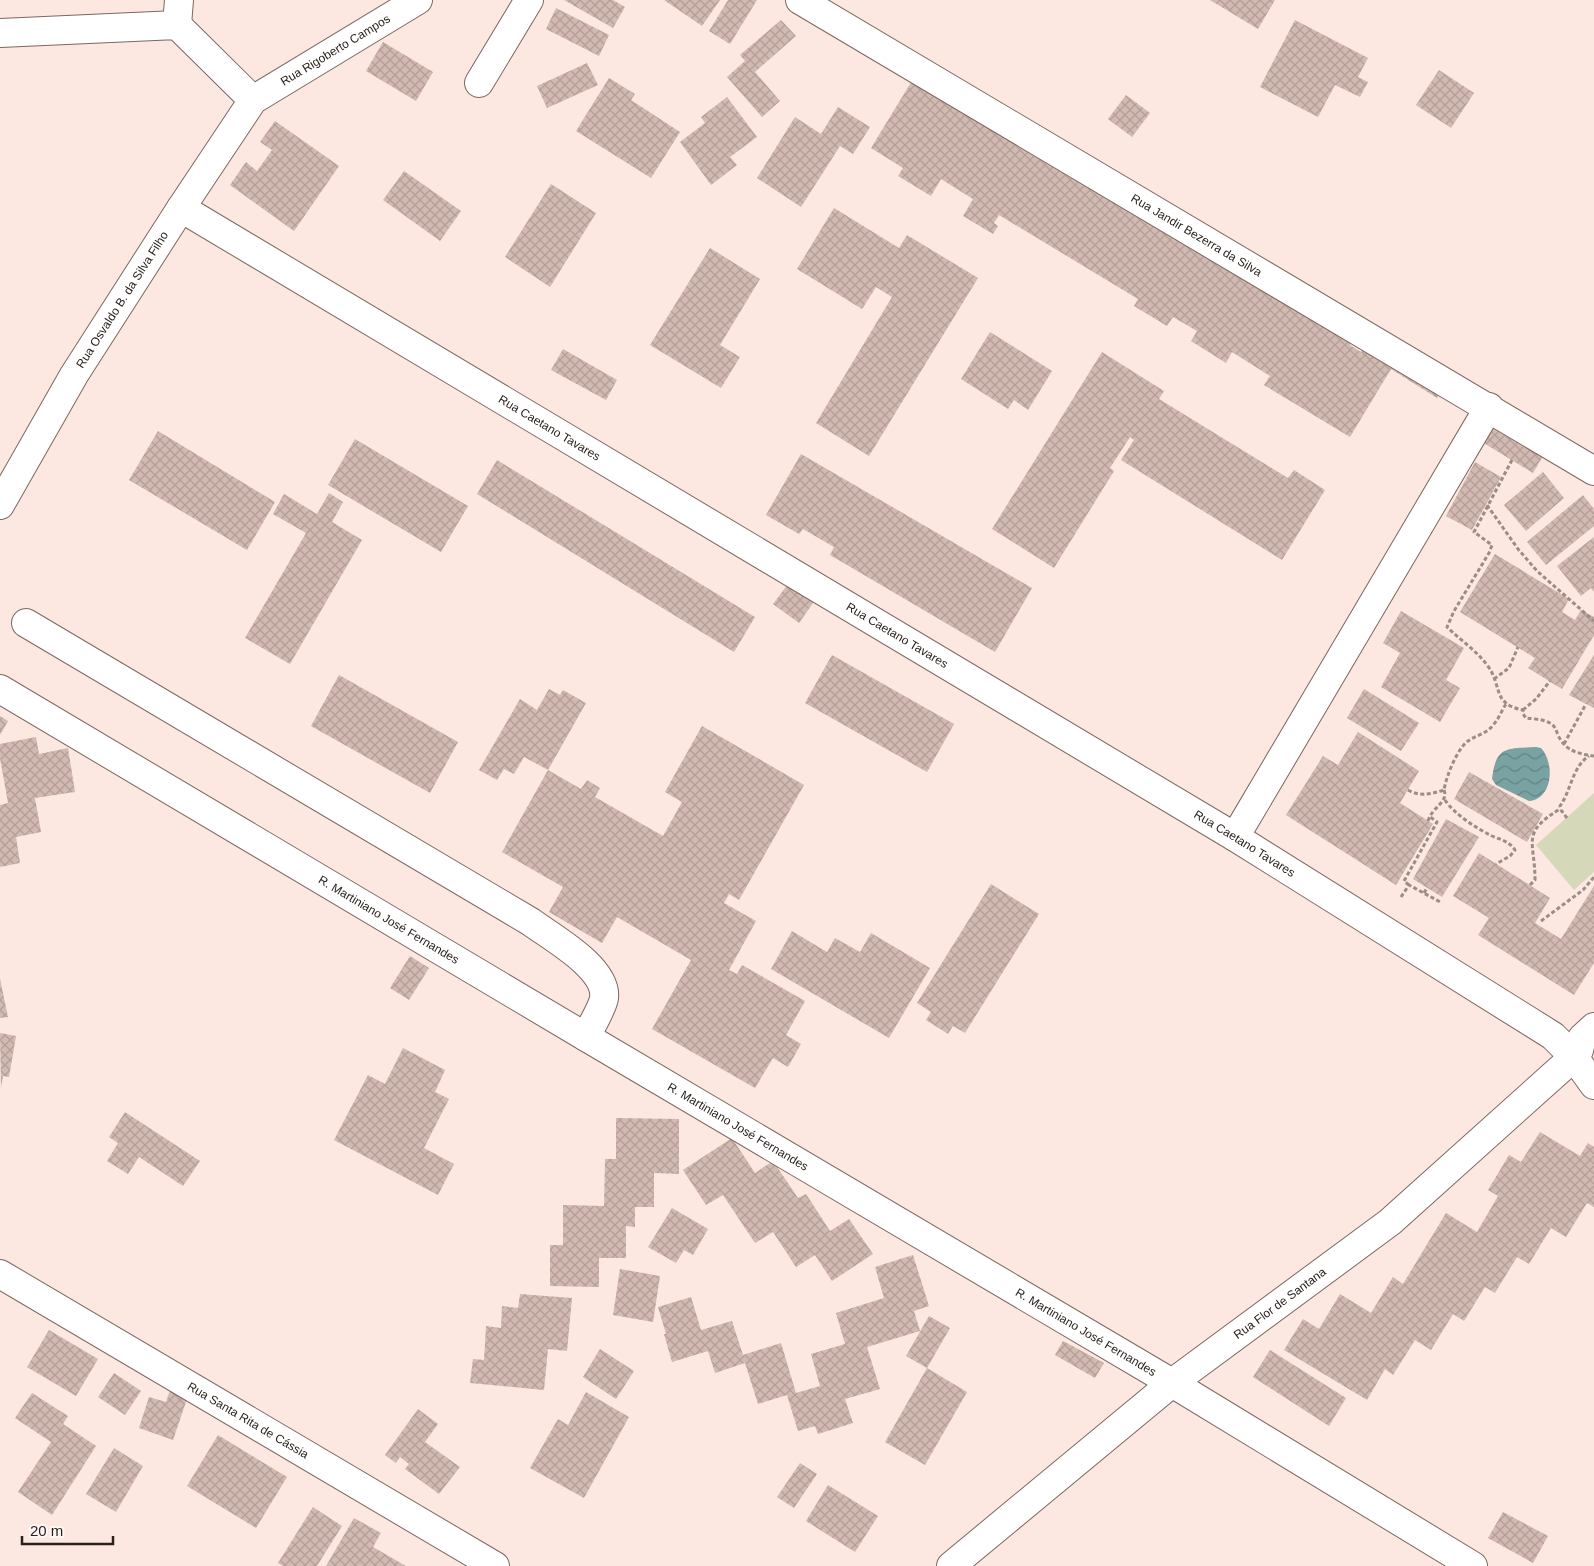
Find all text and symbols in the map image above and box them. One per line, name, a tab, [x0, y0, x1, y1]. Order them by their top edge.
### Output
street label: Rua Rigoberto Campos	[278, 12, 393, 89]
street label: Rua Jandir Bezerra da Silva	[1129, 191, 1265, 280]
street label: Rua Osvaldo B. da Silva Filho	[73, 228, 171, 371]
street label: Rua Caetano Tavares	[496, 392, 603, 464]
street label: Rua Caetano Tavares	[844, 600, 951, 671]
street label: Rua Caetano Tavares	[1192, 807, 1298, 880]
street label: R. Martiniano José Fernandes	[316, 873, 461, 967]
street label: R. Martiniano José Fernandes	[665, 1080, 811, 1174]
street label: Rua Flor de Santana	[1231, 1265, 1329, 1342]
street label: R. Martiniano José Fernandes	[1013, 1285, 1159, 1379]
street label: Rua Santa Rita de Cássia	[185, 1379, 311, 1462]
scale bar	[22, 1514, 114, 1546]
text: 20 m	[30, 1522, 63, 1539]

